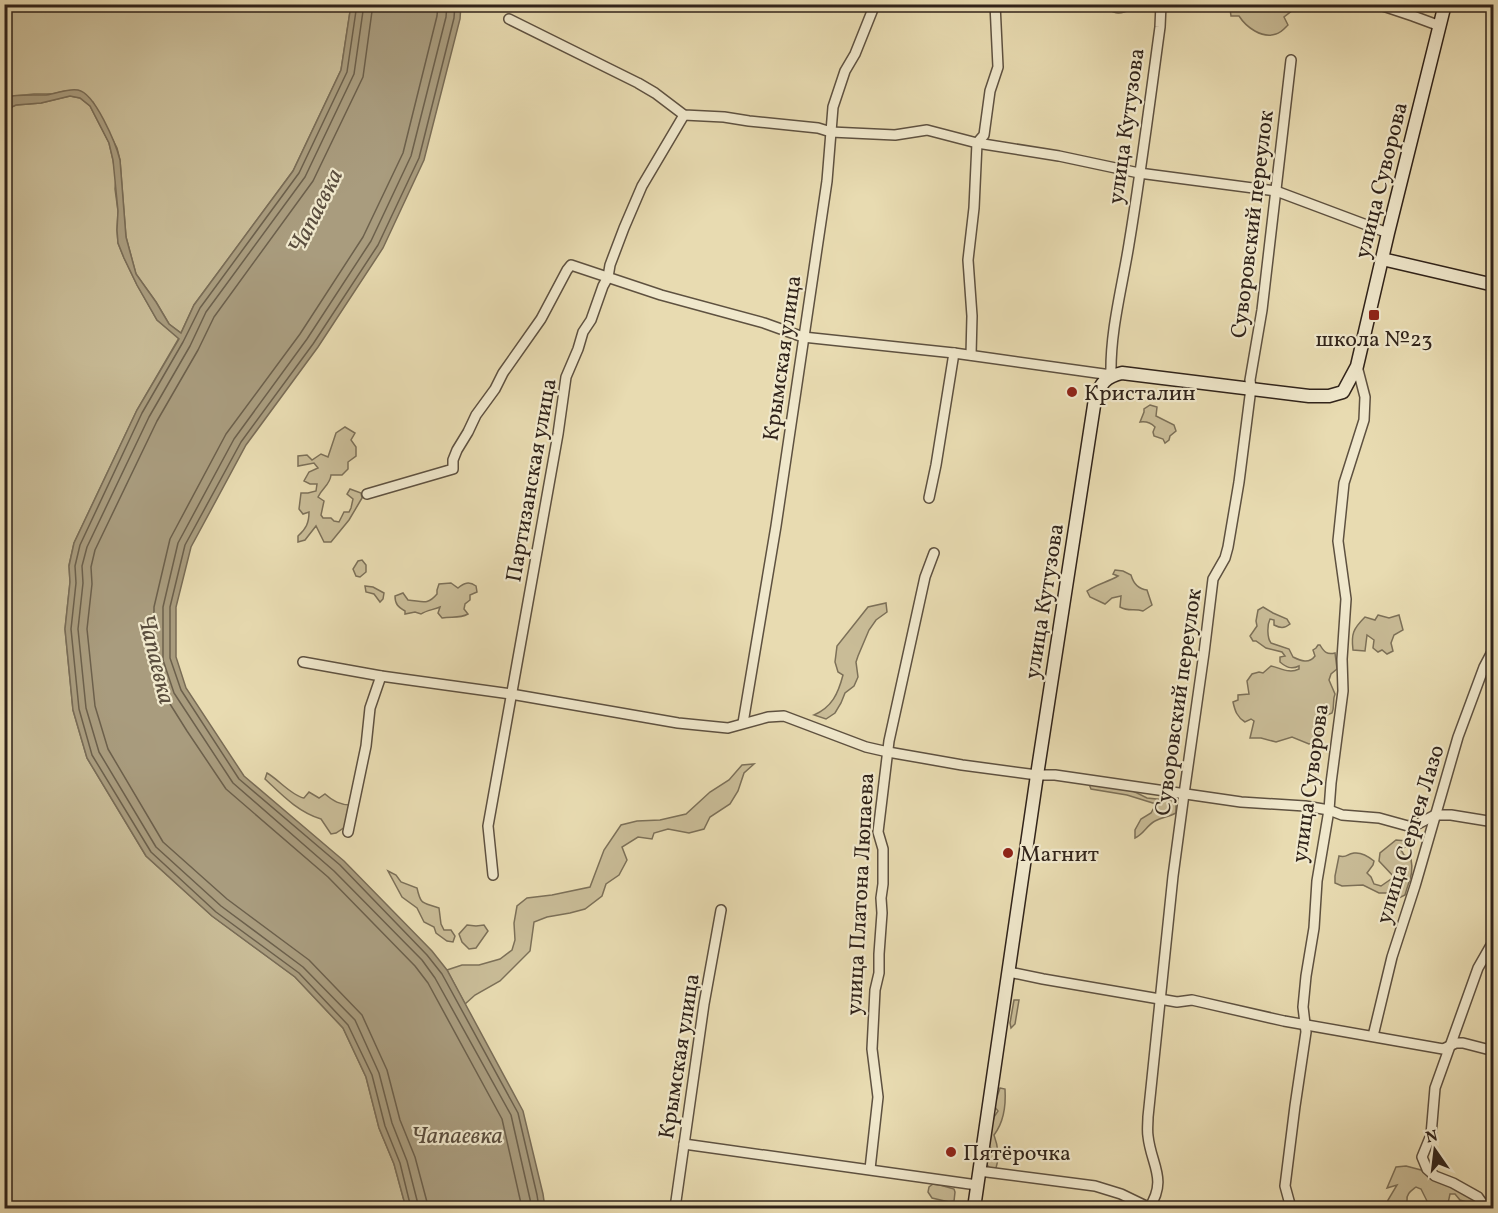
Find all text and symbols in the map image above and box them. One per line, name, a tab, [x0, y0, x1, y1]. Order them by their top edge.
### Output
street label: улица Кутузова	[1101, 46, 1154, 206]
street label: улица Суворова	[1348, 99, 1417, 262]
street label: Суворовский переулок	[1224, 108, 1283, 340]
water label: Чапаевка	[281, 163, 353, 261]
street label: Крымская улица	[756, 273, 810, 443]
marker: школа №23	[1367, 308, 1381, 322]
place label: школа №23	[1316, 325, 1432, 356]
street label: Партизанская улица	[499, 376, 566, 585]
place label: Кристалин	[1084, 379, 1196, 410]
marker: Кристалин	[1065, 385, 1079, 399]
street label: улица Кутузова	[1018, 521, 1073, 682]
street label: Суворовский переулок	[1148, 586, 1211, 818]
water label: Чапаевка	[127, 611, 183, 708]
street label: улица Суворова	[1285, 702, 1338, 865]
street label: улица Сергея Лазо	[1369, 741, 1453, 928]
street label: улица Платона Люпаева	[840, 772, 883, 1016]
place label: Магнит	[1020, 840, 1099, 871]
marker: Магнит	[1001, 846, 1015, 860]
street label: Крымская улица	[652, 971, 709, 1141]
water label: Чапаевка	[411, 1120, 503, 1154]
north arrow	[1405, 1120, 1465, 1180]
text: N	[1424, 1125, 1441, 1149]
place label: Пятёрочка	[963, 1139, 1071, 1170]
marker: Пятёрочка	[944, 1145, 958, 1159]

